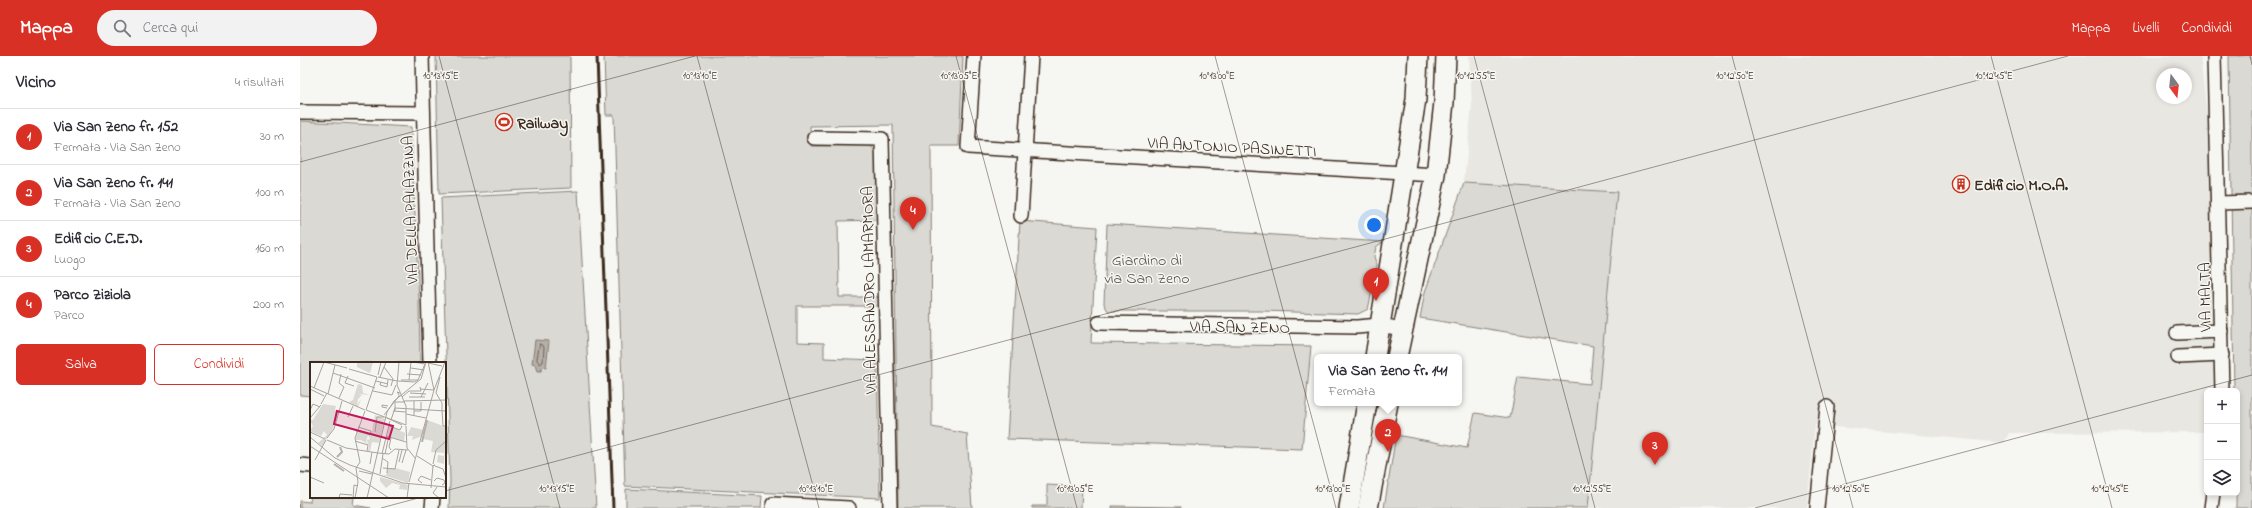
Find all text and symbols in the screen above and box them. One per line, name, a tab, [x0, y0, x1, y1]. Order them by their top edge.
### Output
search box	[97, 10, 377, 46]
text: Mappa	[20, 15, 73, 42]
icon: search	[111, 17, 133, 39]
text: Cerca qui	[143, 17, 198, 39]
text: Mappa	[2072, 18, 2110, 39]
text: Livelli	[2132, 18, 2159, 39]
text: Condividi	[2181, 18, 2232, 39]
north arrow	[2156, 68, 2192, 104]
text: 10°13'15"E	[423, 69, 459, 84]
text: 10°13'10"E	[683, 69, 717, 84]
text: 10°13'05"E	[941, 69, 977, 84]
text: 10°13'00"E	[1199, 69, 1235, 84]
text: 10°12'55"E	[1456, 69, 1496, 84]
text: 10°12'50"E	[1716, 69, 1754, 84]
text: 10°12'45"E	[1975, 69, 2013, 84]
text: Vicino	[16, 70, 56, 95]
text: 4 risultati	[235, 73, 284, 92]
sports icon: Railway	[494, 112, 514, 132]
place label: Railway	[516, 112, 568, 137]
text: Via San Zeno fr. 152	[54, 116, 178, 138]
text: 1	[27, 127, 31, 146]
text: 30 m	[260, 127, 284, 146]
street label: VIA ANTONIO PASINETTI	[1146, 132, 1317, 164]
street label: VIA DELLA PALAZZINA	[396, 135, 426, 286]
text: Fermata · Via San Zeno	[54, 138, 181, 157]
text: Via San Zeno fr. 141	[54, 172, 173, 194]
building icon: Edificio M.O.A.	[1951, 174, 1971, 194]
place label: Edificio M.O.A.	[1974, 174, 2069, 198]
text: 2	[26, 183, 32, 202]
text: 100 m	[255, 183, 284, 202]
street label: VIA ALESSANDRO LAMARMORA	[856, 185, 884, 395]
text: Fermata · Via San Zeno	[54, 194, 181, 213]
pin: 4	[900, 197, 926, 230]
your location	[1364, 215, 1384, 235]
text: Edificio C.E.D.	[54, 228, 142, 250]
text: 3	[26, 239, 32, 258]
text: 160 m	[255, 239, 284, 258]
park label: Giardino di via San Zeno	[1105, 249, 1189, 291]
text: Luogo	[54, 250, 86, 269]
street label: VIA MALTA	[2193, 262, 2219, 333]
pin: 1	[1363, 268, 1389, 301]
text: Parco Ziziola	[54, 284, 131, 306]
text: 4	[26, 295, 32, 314]
text: 200 m	[253, 295, 284, 314]
text: Parco	[54, 306, 84, 325]
street label: VIA SAN ZENO	[1189, 315, 1290, 341]
button: Salva	[16, 344, 146, 385]
button: Condividi	[154, 344, 284, 385]
popup	[1314, 354, 1462, 406]
text: Via San Zeno fr. 141	[1328, 360, 1448, 382]
inset map	[310, 362, 446, 498]
text: Fermata	[1328, 382, 1375, 401]
map controls	[2204, 388, 2240, 496]
button: +	[2204, 388, 2240, 424]
pin: 2	[1375, 419, 1401, 452]
button: −	[2204, 424, 2240, 460]
pin: 3	[1642, 432, 1668, 465]
button: layers	[2204, 460, 2240, 496]
text: 10°13'15"E	[539, 482, 575, 497]
text: 10°13'10"E	[799, 482, 833, 497]
text: 10°13'05"E	[1057, 482, 1093, 497]
text: 10°13'00"E	[1315, 482, 1351, 497]
text: 10°12'55"E	[1572, 482, 1612, 497]
text: 10°12'50"E	[1832, 482, 1870, 497]
text: 10°12'45"E	[2091, 482, 2129, 497]

